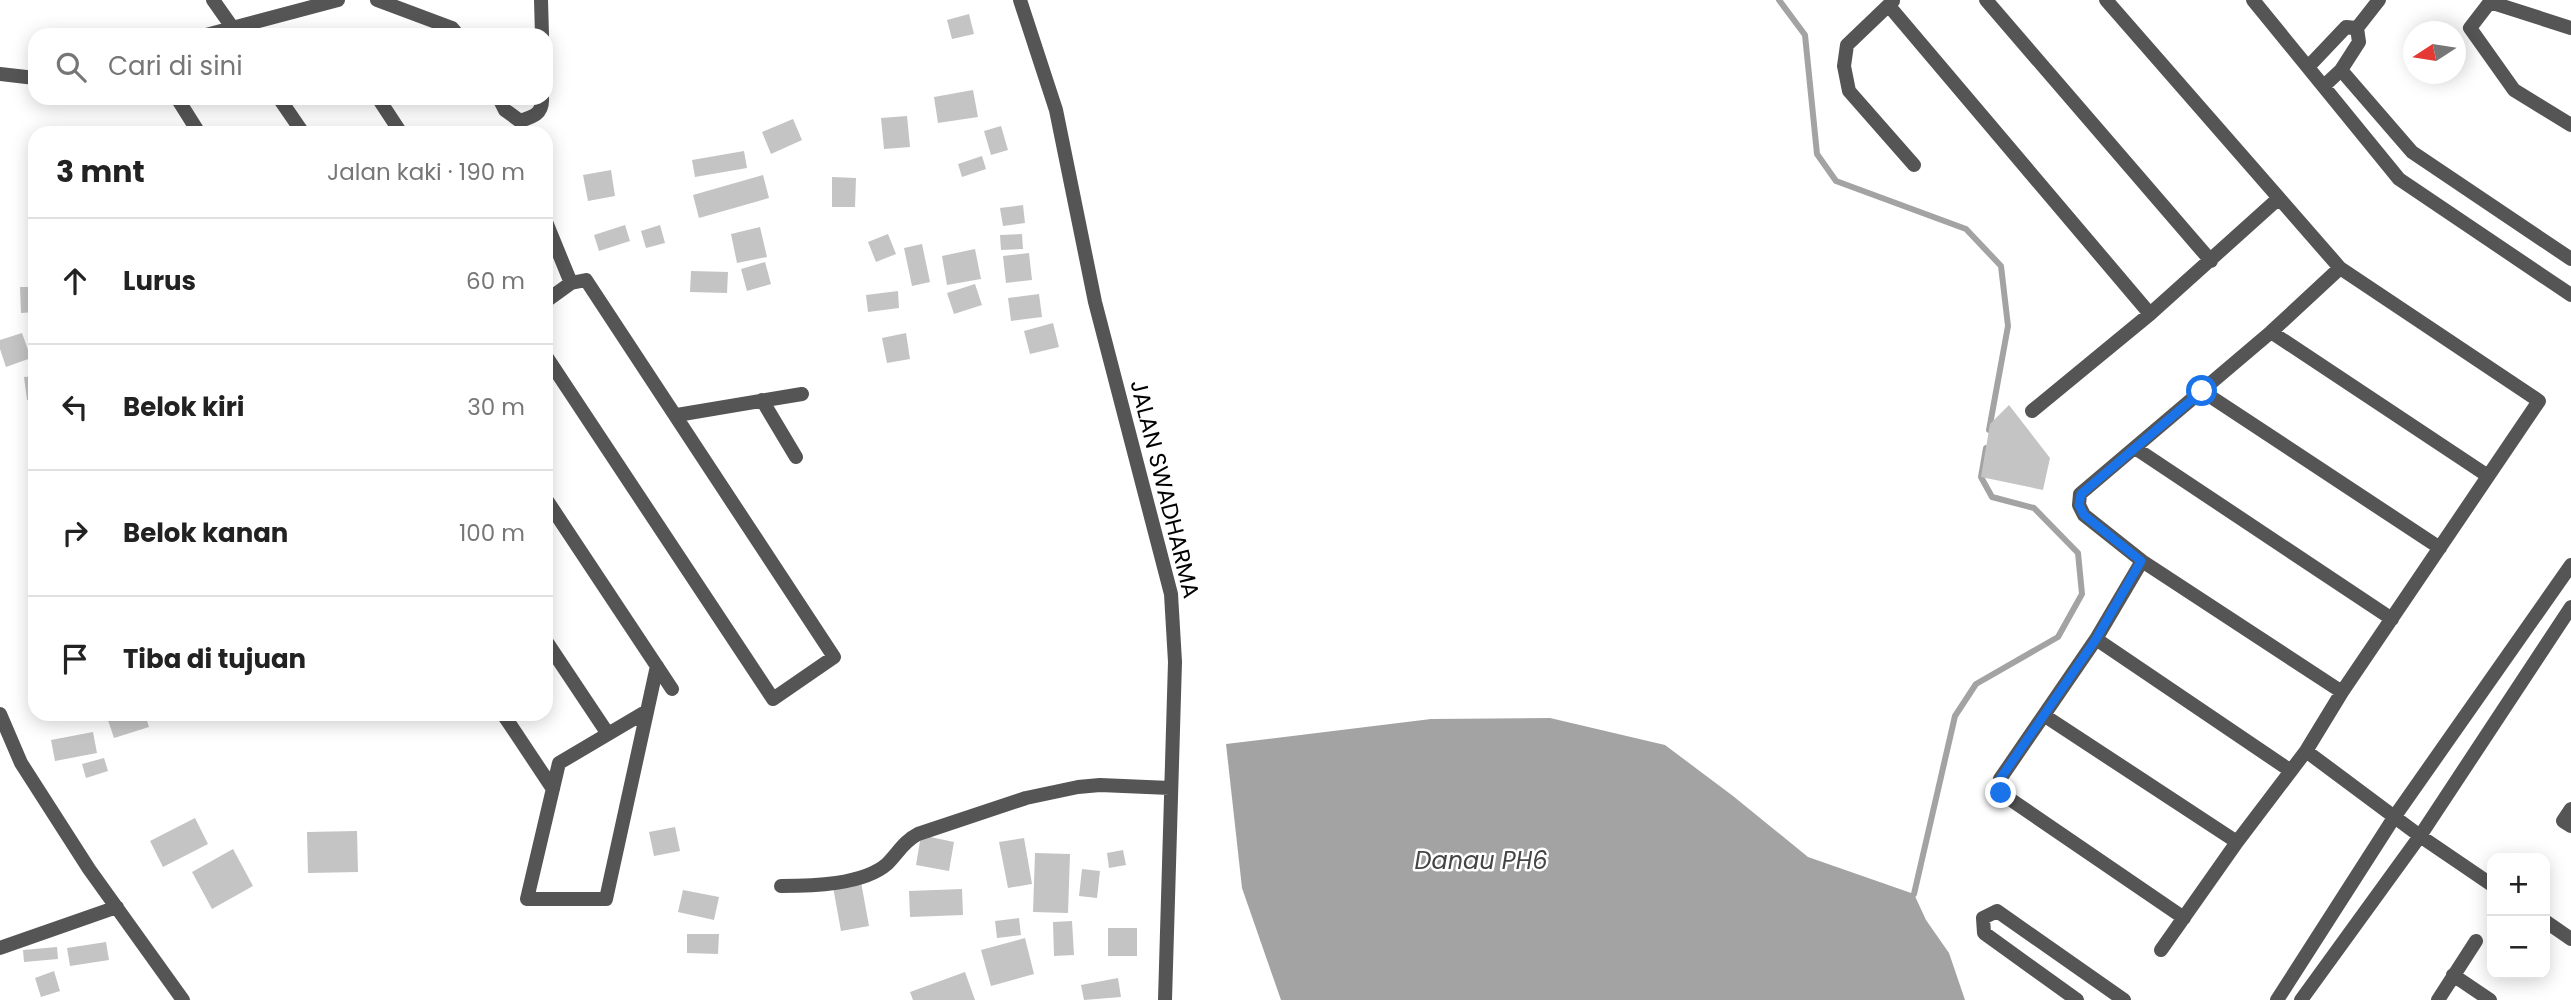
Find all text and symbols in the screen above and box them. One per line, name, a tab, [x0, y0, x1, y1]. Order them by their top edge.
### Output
north arrow	[2403, 21, 2466, 84]
search box	[28, 28, 553, 105]
icon: search	[52, 48, 90, 86]
text: Cari di sini	[108, 48, 243, 84]
text: 3 mnt	[56, 150, 145, 193]
text: Jalan kaki · 190 m	[327, 156, 525, 188]
icon: ahead	[56, 262, 94, 300]
text: Lurus	[123, 263, 196, 299]
text: 60 m	[466, 265, 525, 297]
route start	[2186, 375, 2217, 406]
street label: JALAN SWADHARMA	[1122, 377, 1208, 601]
icon: left	[56, 388, 94, 426]
text: Belok kiri	[123, 389, 245, 425]
text: 30 m	[467, 391, 525, 423]
icon: right	[56, 514, 94, 552]
text: Belok kanan	[123, 515, 288, 551]
text: 100 m	[459, 517, 525, 549]
icon: arrive	[56, 640, 94, 678]
text: Tiba di tujuan	[123, 641, 306, 677]
route end	[1985, 777, 2016, 808]
water label: Danau PH6	[1414, 844, 1548, 877]
map controls	[2487, 853, 2550, 979]
button: +	[2487, 853, 2550, 916]
button: −	[2487, 916, 2550, 979]

